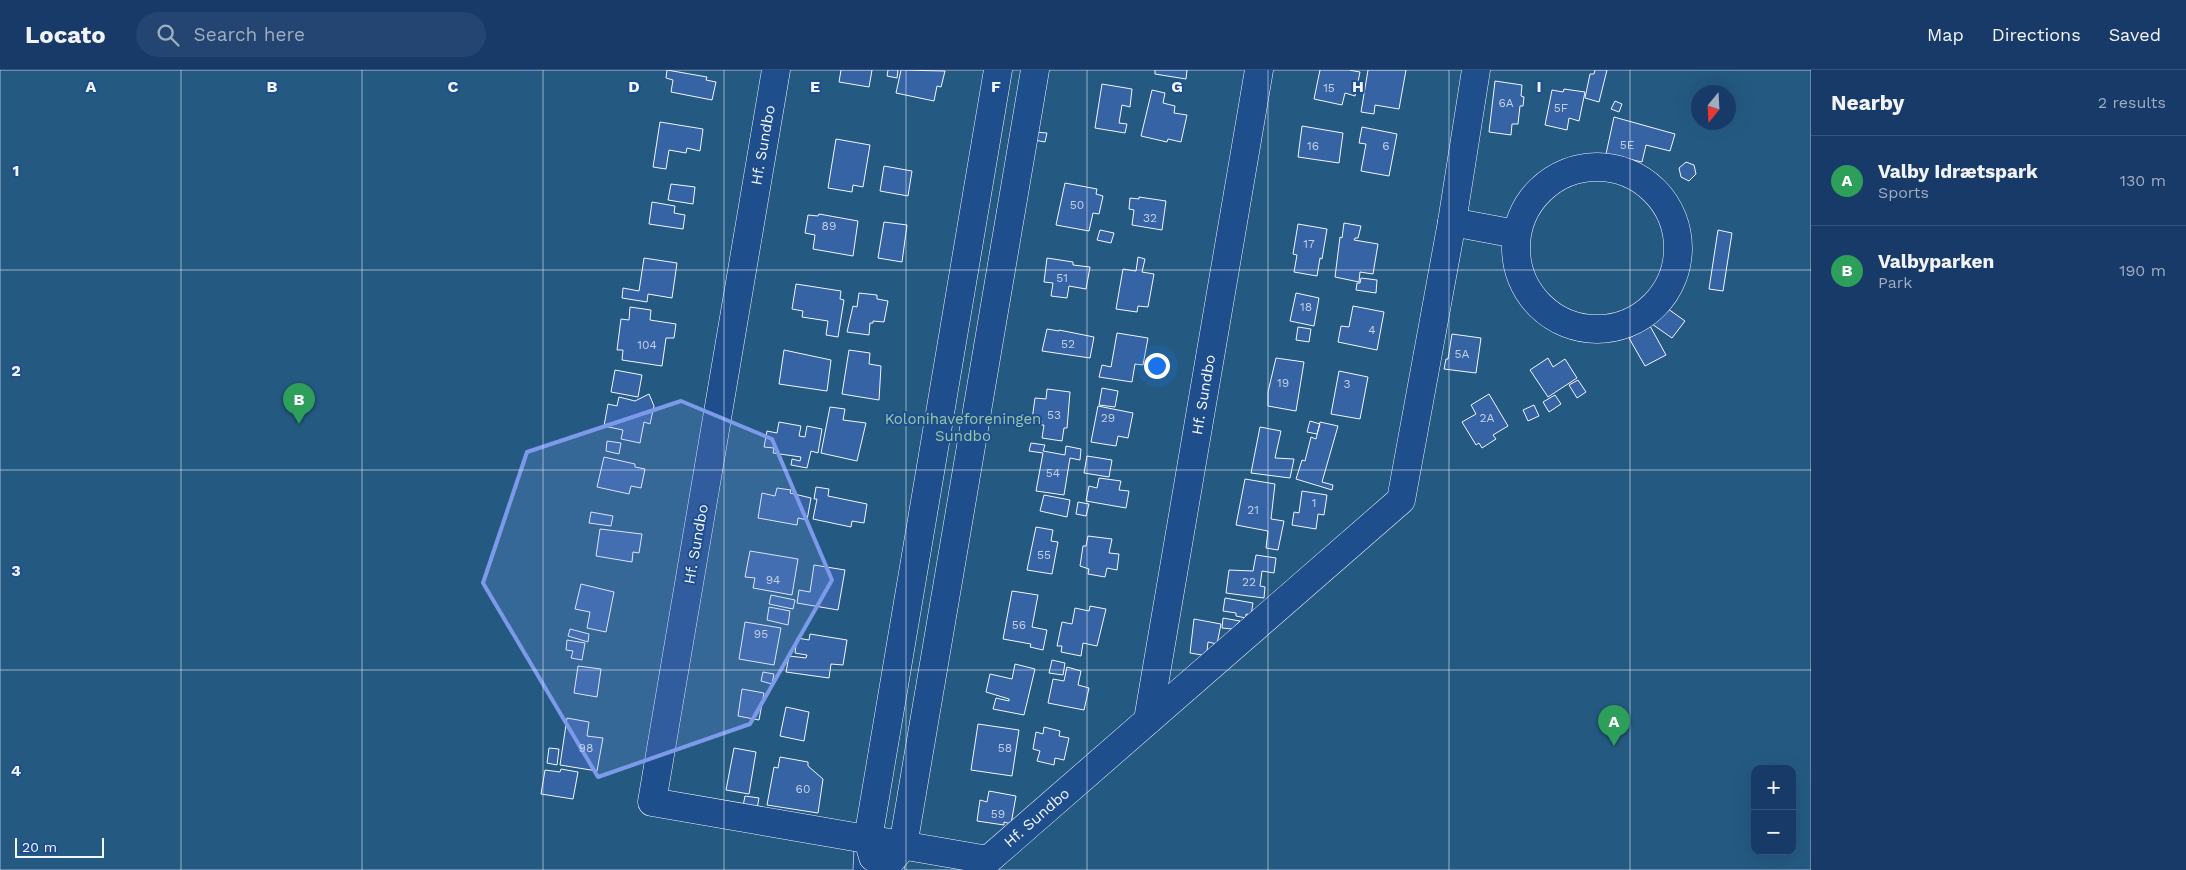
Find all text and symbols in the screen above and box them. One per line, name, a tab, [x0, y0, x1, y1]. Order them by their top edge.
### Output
search box	[136, 12, 486, 57]
text: Locato	[25, 21, 106, 49]
icon: search	[154, 21, 182, 49]
text: Search here	[194, 23, 305, 46]
text: Map	[1927, 24, 1964, 45]
text: Directions	[1992, 24, 2081, 45]
text: Saved	[2109, 24, 2161, 45]
text: A	[86, 77, 97, 96]
text: B	[267, 77, 278, 96]
text: C	[448, 77, 459, 96]
text: D	[628, 77, 640, 96]
text: E	[810, 77, 820, 96]
text: F	[991, 77, 1001, 96]
text: G	[1171, 77, 1183, 96]
text: H	[1352, 77, 1364, 96]
text: I	[1536, 77, 1542, 96]
house number: 15	[1323, 81, 1335, 95]
north arrow	[1691, 85, 1736, 130]
text: Nearby	[1831, 90, 1904, 115]
text: 2 results	[2098, 93, 2166, 112]
house number: 6A	[1498, 96, 1514, 110]
house number: 5F	[1554, 101, 1568, 115]
street label: Hf. Sundbo	[747, 104, 779, 186]
house number: 5E	[1620, 138, 1635, 152]
house number: 16	[1307, 139, 1319, 153]
house number: 6	[1382, 139, 1390, 153]
text: Valby Idrætspark	[1878, 160, 2038, 183]
text: 1	[13, 161, 19, 180]
text: A	[1842, 171, 1852, 190]
text: 130 m	[2120, 171, 2166, 190]
text: Sports	[1878, 183, 1929, 202]
house number: 50	[1070, 198, 1084, 212]
house number: 32	[1143, 211, 1157, 225]
house number: 89	[822, 219, 836, 233]
house number: 17	[1303, 237, 1315, 251]
text: Valbyparken	[1878, 250, 1994, 273]
text: B	[1842, 261, 1852, 280]
text: 190 m	[2119, 261, 2166, 280]
house number: 51	[1056, 271, 1068, 285]
text: Park	[1878, 273, 1912, 292]
house number: 18	[1300, 300, 1312, 314]
house number: 4	[1368, 323, 1376, 337]
house number: 52	[1061, 337, 1075, 351]
house number: 104	[637, 338, 657, 352]
house number: 5A	[1455, 347, 1470, 361]
your location	[1144, 353, 1170, 379]
street label: Hf. Sundbo	[1188, 353, 1219, 436]
text: 2	[11, 361, 21, 380]
house number: 19	[1277, 376, 1289, 390]
house number: 3	[1344, 377, 1351, 391]
pin: B	[283, 383, 315, 424]
house number: 53	[1047, 408, 1061, 422]
park label: Kolonihaveforeningen Sundbo	[885, 410, 1041, 445]
house number: 29	[1101, 411, 1115, 425]
house number: 2A	[1480, 411, 1495, 425]
house number: 54	[1046, 466, 1060, 480]
house number: 1	[1312, 496, 1316, 510]
street label: Hf. Sundbo	[680, 503, 712, 585]
house number: 21	[1247, 503, 1259, 517]
house number: 55	[1037, 548, 1051, 562]
text: 3	[11, 561, 21, 580]
house number: 94	[766, 573, 780, 587]
house number: 22	[1242, 575, 1256, 589]
house number: 56	[1012, 618, 1026, 632]
house number: 95	[754, 627, 768, 641]
pin: A	[1598, 705, 1630, 746]
house number: 98	[579, 741, 593, 755]
house number: 58	[998, 741, 1012, 755]
text: 4	[11, 761, 21, 780]
map controls	[1751, 765, 1796, 855]
button: +	[1751, 765, 1796, 810]
house number: 60	[796, 782, 810, 796]
street label: Hf. Sundbo	[1000, 784, 1073, 851]
house number: 59	[991, 807, 1005, 821]
button: −	[1751, 810, 1796, 855]
scale bar	[15, 835, 104, 858]
text: 20 m	[22, 839, 57, 855]

